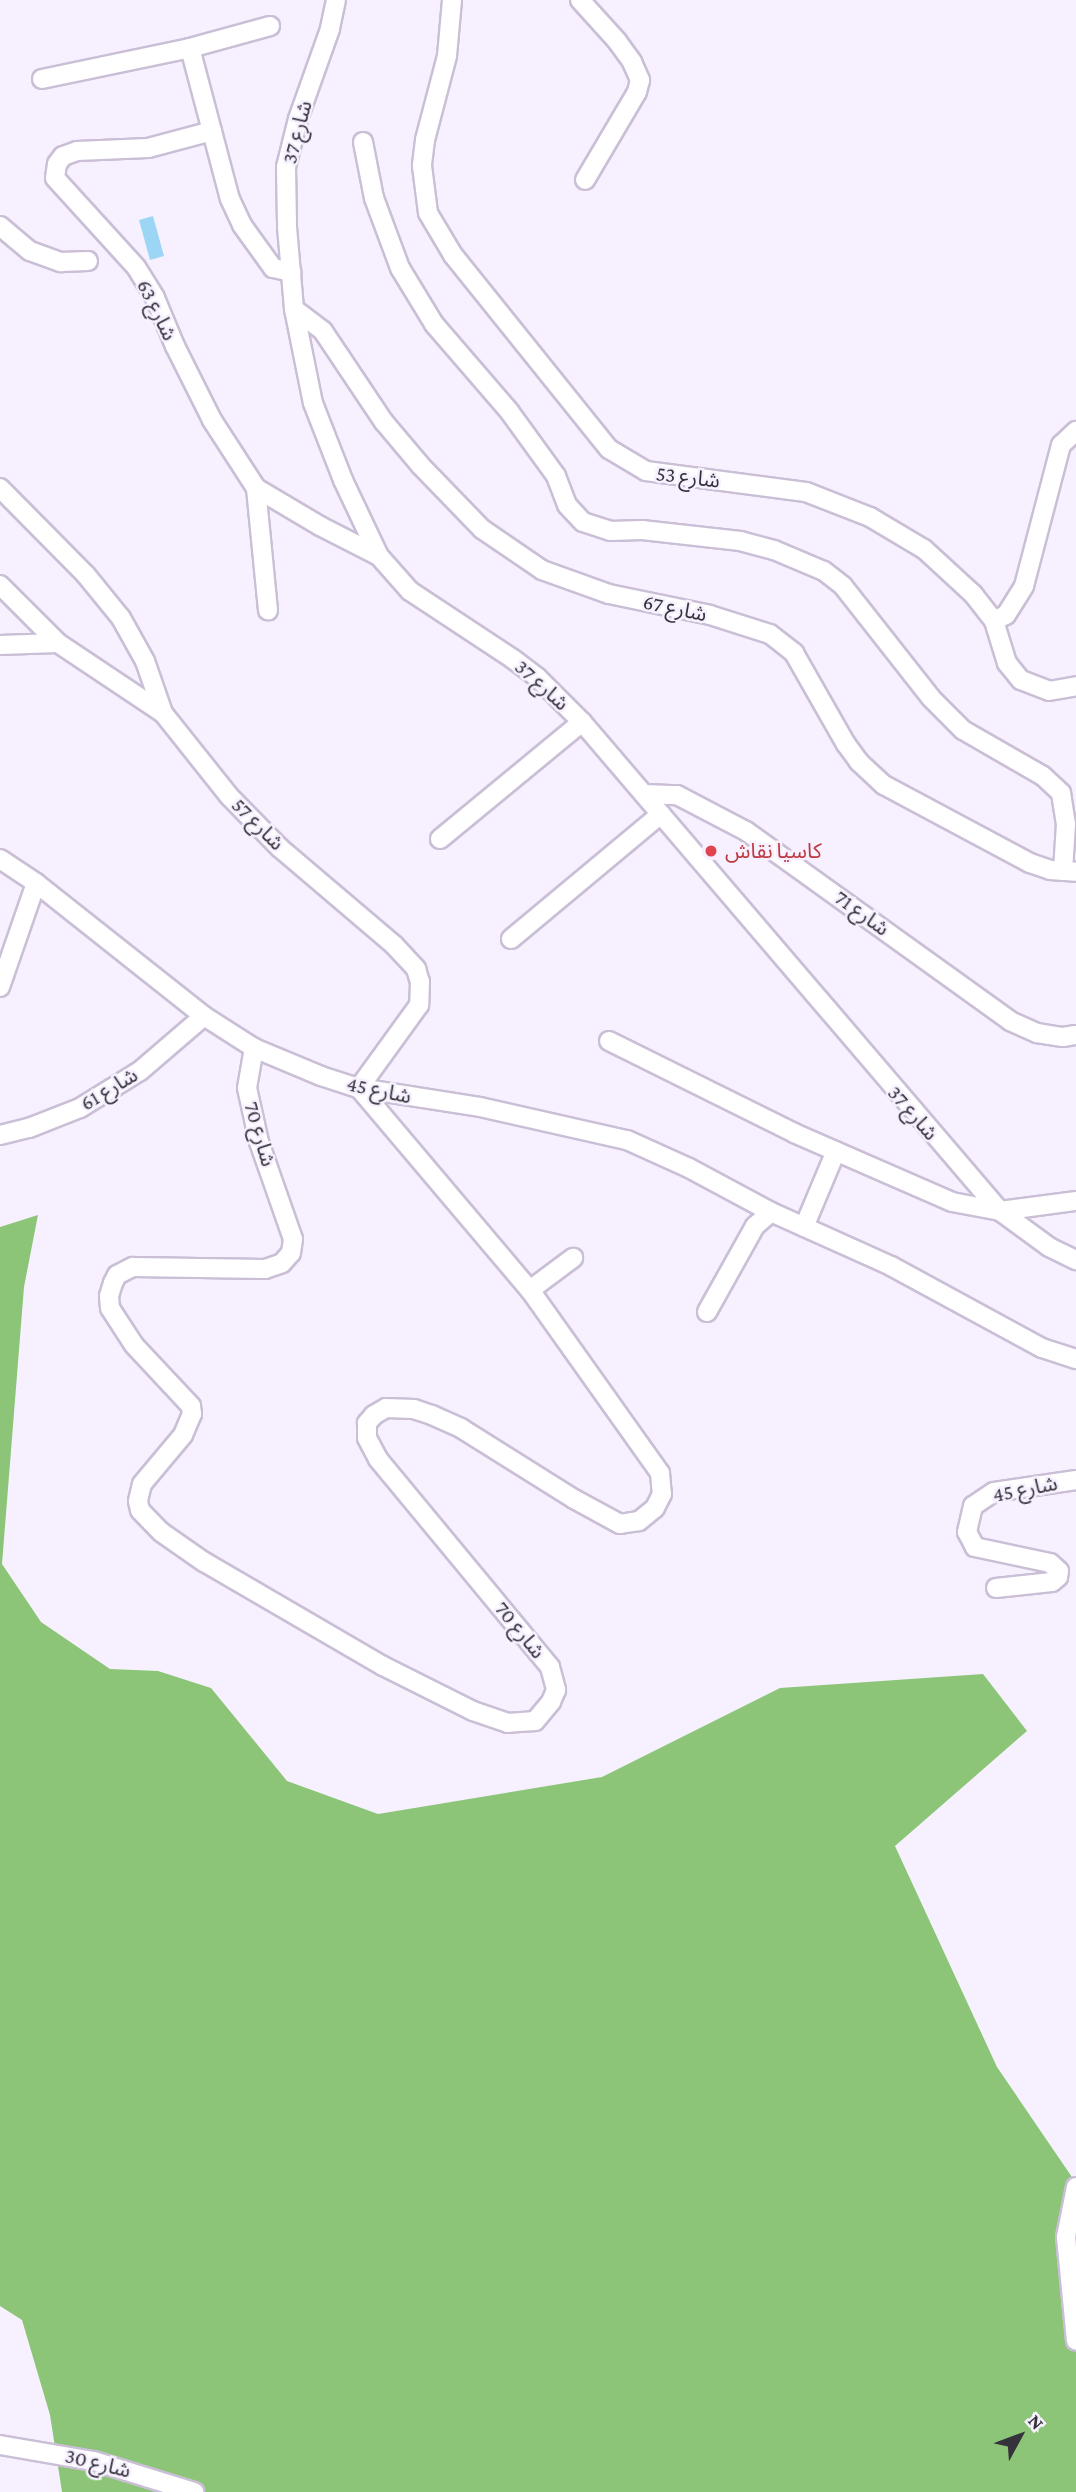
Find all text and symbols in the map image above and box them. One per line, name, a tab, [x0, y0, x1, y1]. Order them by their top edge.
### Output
street label: شارع 37	[277, 98, 317, 166]
street label: شارع 63	[131, 275, 183, 345]
street label: شارع 53	[654, 461, 722, 493]
street label: شارع 67	[641, 589, 709, 627]
street label: شارع 37	[510, 654, 574, 716]
street label: شارع 57	[227, 793, 289, 855]
place label: كاسيا نقاش	[725, 838, 822, 864]
marker: كاسيا نقاش	[703, 843, 719, 859]
street label: شارع 71	[830, 885, 894, 941]
street label: شارع 61	[76, 1062, 142, 1116]
street label: شارع 45	[344, 1071, 414, 1109]
street label: شارع 37	[882, 1080, 944, 1146]
street label: شارع 70	[239, 1099, 281, 1169]
street label: شارع 45	[990, 1470, 1060, 1508]
street label: شارع 70	[489, 1596, 551, 1664]
north arrow	[985, 2401, 1055, 2471]
text: N	[1024, 2410, 1048, 2434]
street label: شارع 30	[63, 2443, 133, 2483]

